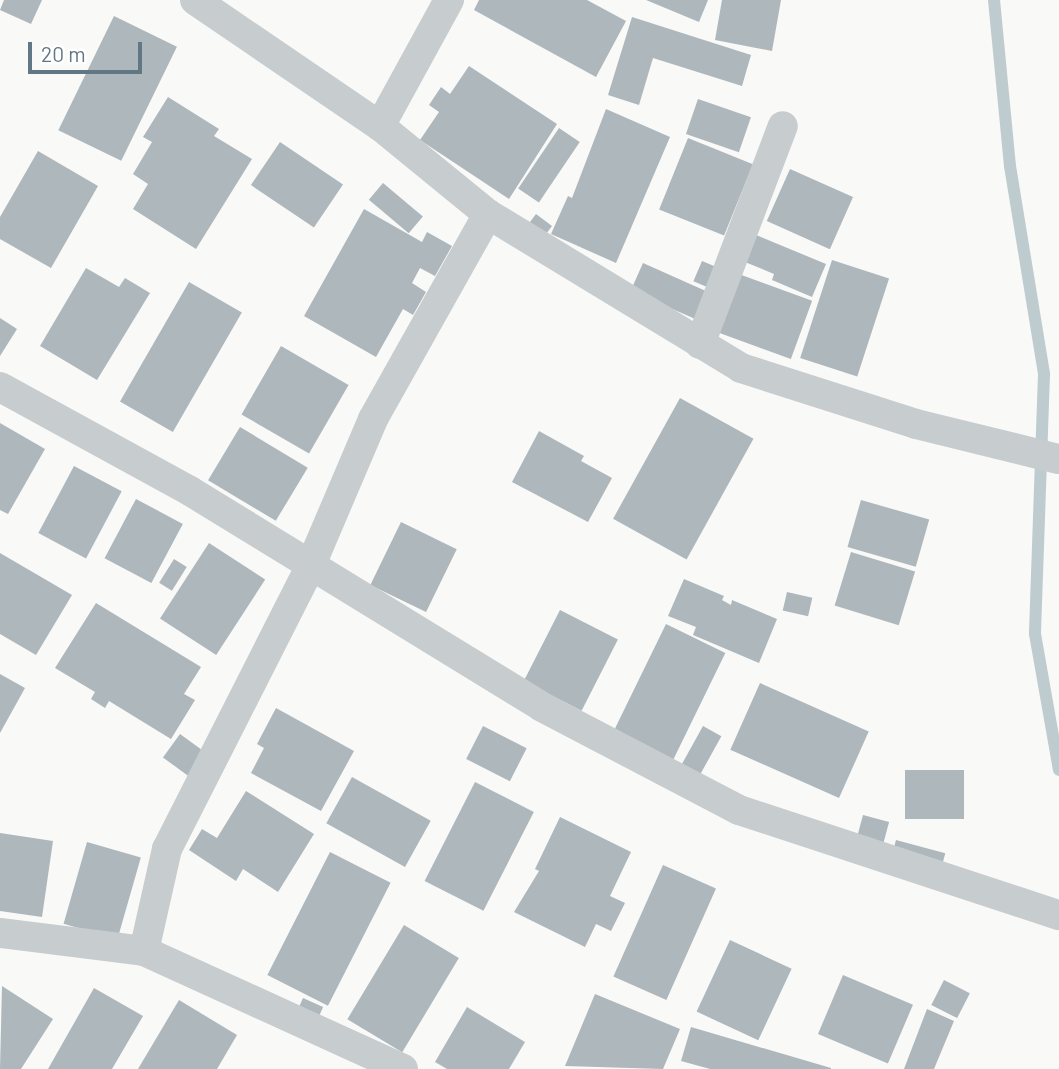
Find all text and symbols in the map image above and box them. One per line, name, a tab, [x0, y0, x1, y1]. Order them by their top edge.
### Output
scale bar	[32, 28, 145, 72]
text: 20 m	[41, 41, 86, 66]

